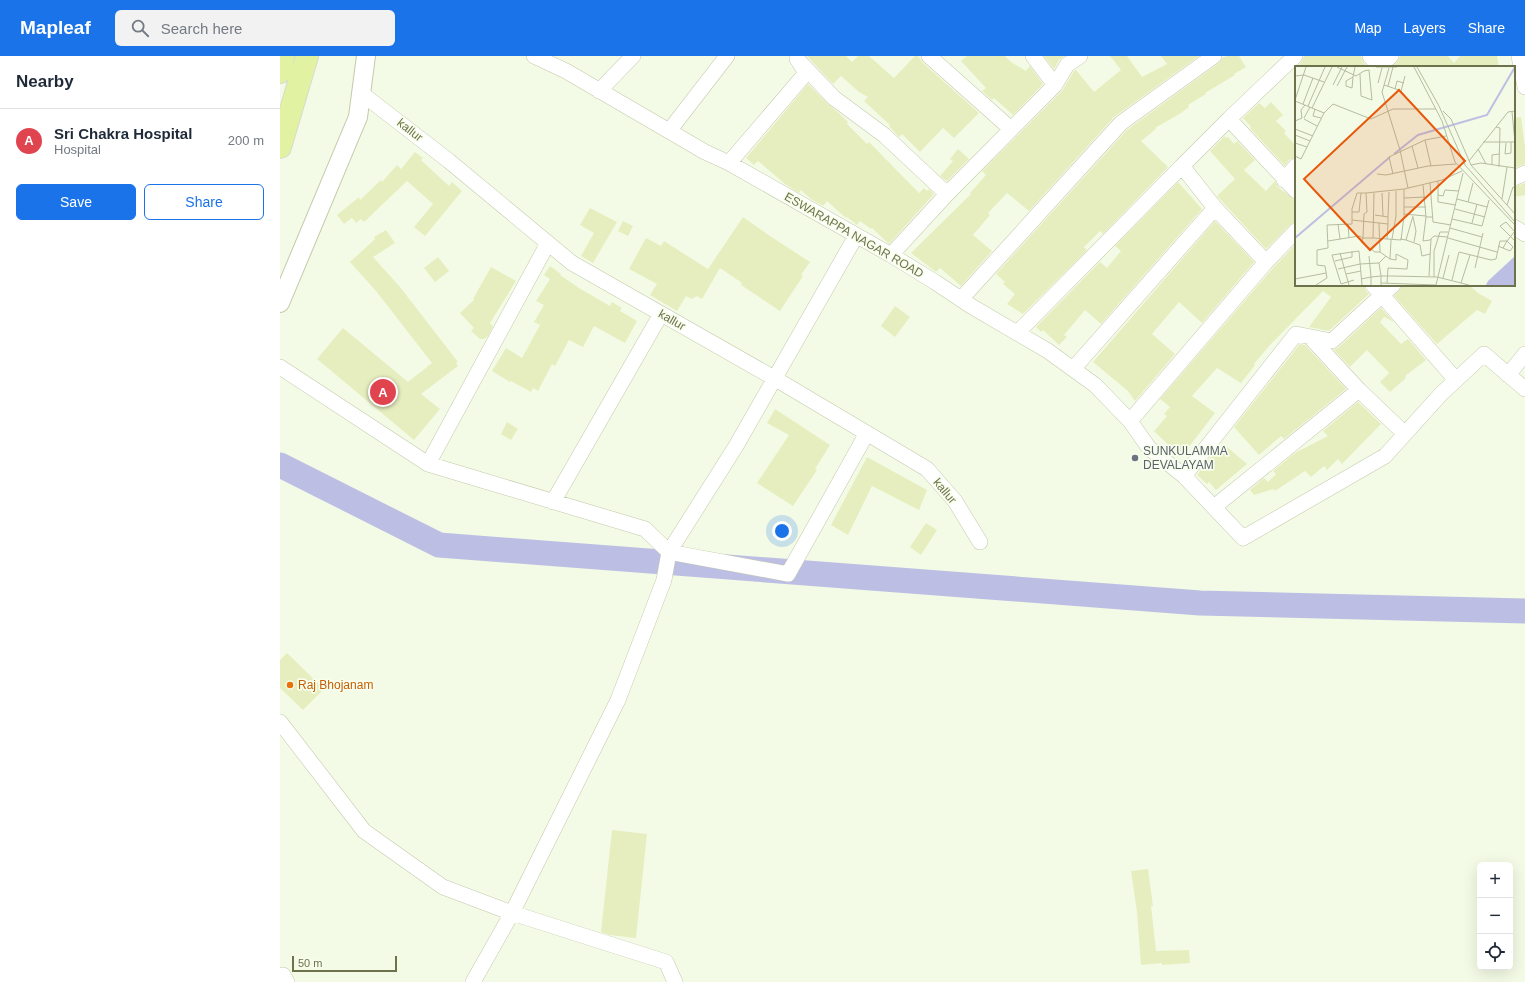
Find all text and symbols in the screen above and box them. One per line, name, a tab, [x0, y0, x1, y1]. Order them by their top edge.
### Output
search box	[115, 10, 395, 46]
text: Mapleaf	[20, 17, 91, 38]
icon: search	[129, 17, 151, 39]
text: Search here	[161, 20, 242, 37]
text: Map	[1354, 20, 1382, 36]
text: Layers	[1404, 20, 1446, 36]
text: Share	[1468, 20, 1505, 36]
inset map	[1295, 66, 1515, 286]
text: Nearby	[16, 72, 74, 91]
street label: kallur	[394, 116, 426, 144]
text: Sri Chakra Hospital	[54, 125, 192, 142]
text: A	[24, 133, 34, 148]
text: 200 m	[228, 133, 264, 148]
text: Hospital	[54, 142, 101, 157]
button: Save	[16, 184, 136, 220]
button: Share	[144, 184, 264, 220]
street label: ESWARAPPA NAGAR ROAD	[782, 189, 926, 281]
street label: kallur	[656, 307, 688, 333]
pin: A	[370, 377, 396, 407]
place label: SUNKULAMMA DEVALAYAM	[1143, 444, 1228, 472]
marker: SUNKULAMMA DEVALAYAM	[1130, 453, 1140, 463]
street label: kallur	[930, 476, 960, 506]
your location	[772, 521, 792, 541]
place label: Raj Bhojanam	[298, 678, 373, 692]
marker: Raj Bhojanam	[285, 680, 295, 690]
map controls	[1477, 862, 1513, 970]
button: +	[1477, 862, 1513, 898]
button: −	[1477, 898, 1513, 934]
button: locate	[1477, 934, 1513, 970]
scale bar	[292, 954, 397, 973]
text: 50 m	[298, 957, 322, 969]

